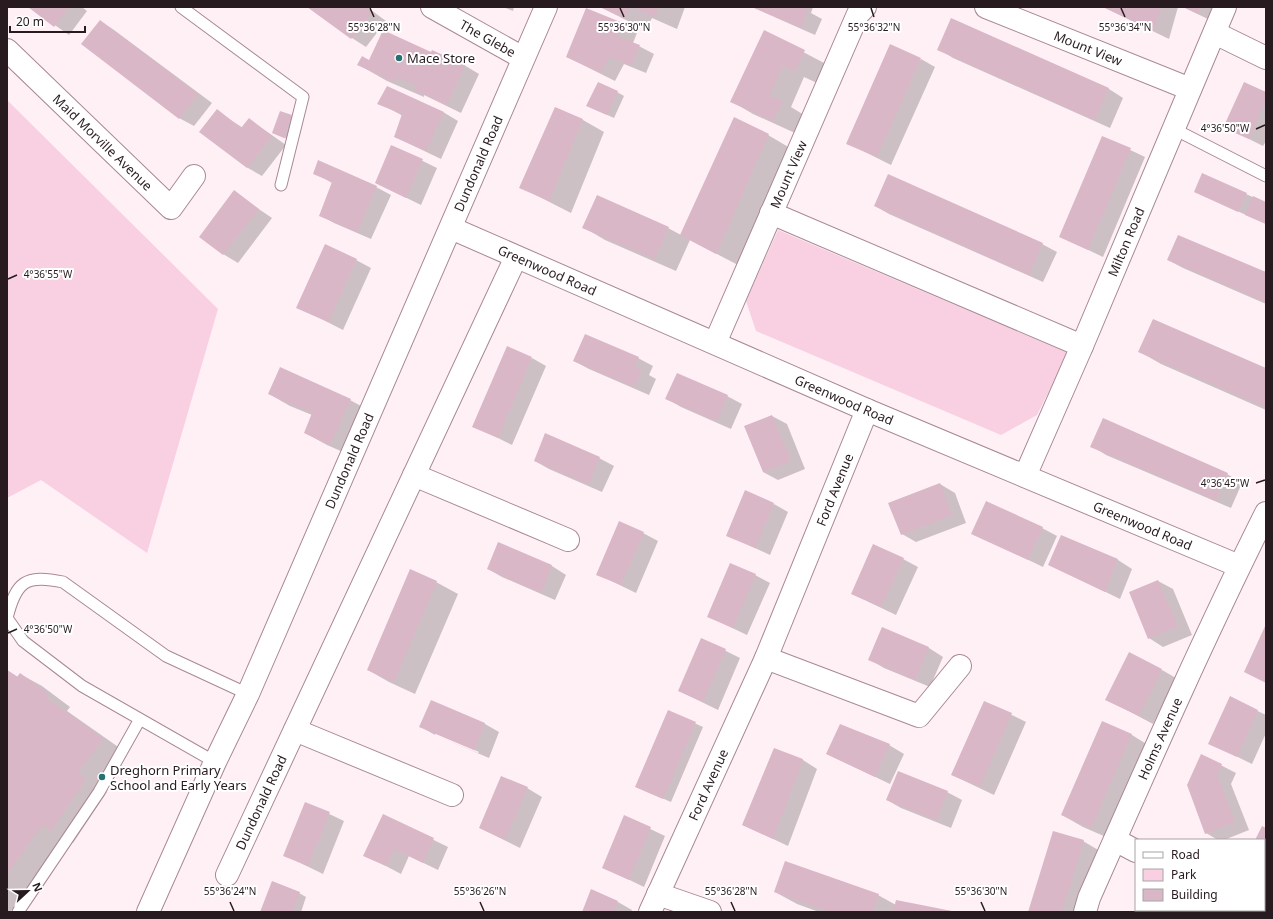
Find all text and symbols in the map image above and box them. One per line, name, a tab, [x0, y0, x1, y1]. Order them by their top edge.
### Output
scale bar	[10, 8, 85, 34]
text: 20 m	[16, 13, 44, 30]
street label: The Glebe	[457, 15, 519, 61]
text: 55°36'28"N	[348, 20, 400, 34]
text: 55°36'30"N	[598, 20, 650, 34]
text: 55°36'32"N	[848, 20, 900, 34]
text: 55°36'34"N	[1099, 20, 1151, 34]
street label: Mount View	[1051, 26, 1126, 70]
place label: Mace Store	[407, 49, 475, 67]
marker: Mace Store	[394, 53, 404, 63]
street label: Maid Morville Avenue	[49, 90, 157, 195]
street label: Dundonald Road	[449, 113, 507, 214]
text: 4°36'50"W	[1201, 121, 1250, 135]
street label: Mount View	[766, 137, 811, 211]
street label: Milton Road	[1103, 204, 1149, 279]
street label: Greenwood Road	[495, 241, 599, 300]
text: 4°36'55"W	[24, 267, 73, 281]
street label: Greenwood Road	[792, 370, 896, 429]
street label: Dundonald Road	[320, 410, 378, 512]
street label: Ford Avenue	[812, 451, 857, 529]
text: 4°36'45"W	[1201, 476, 1250, 490]
street label: Greenwood Road	[1090, 497, 1195, 554]
text: 4°36'50"W	[24, 622, 73, 636]
street label: Holms Avenue	[1133, 695, 1186, 783]
street label: Ford Avenue	[684, 746, 732, 823]
street label: Dundonald Road	[231, 752, 291, 853]
place label: Dreghorn Primary School and Early Years	[110, 761, 247, 794]
marker: Dreghorn Primary School and Early Years	[97, 772, 107, 782]
legend	[1135, 839, 1265, 911]
text: Road	[1171, 846, 1200, 863]
text: Park	[1171, 866, 1197, 883]
north arrow	[8, 871, 48, 911]
text: N	[29, 880, 46, 894]
text: 55°36'24"N	[204, 884, 256, 898]
text: 55°36'26"N	[454, 884, 506, 898]
text: 55°36'28"N	[705, 884, 757, 898]
text: 55°36'30"N	[955, 884, 1007, 898]
text: Building	[1171, 886, 1218, 903]

